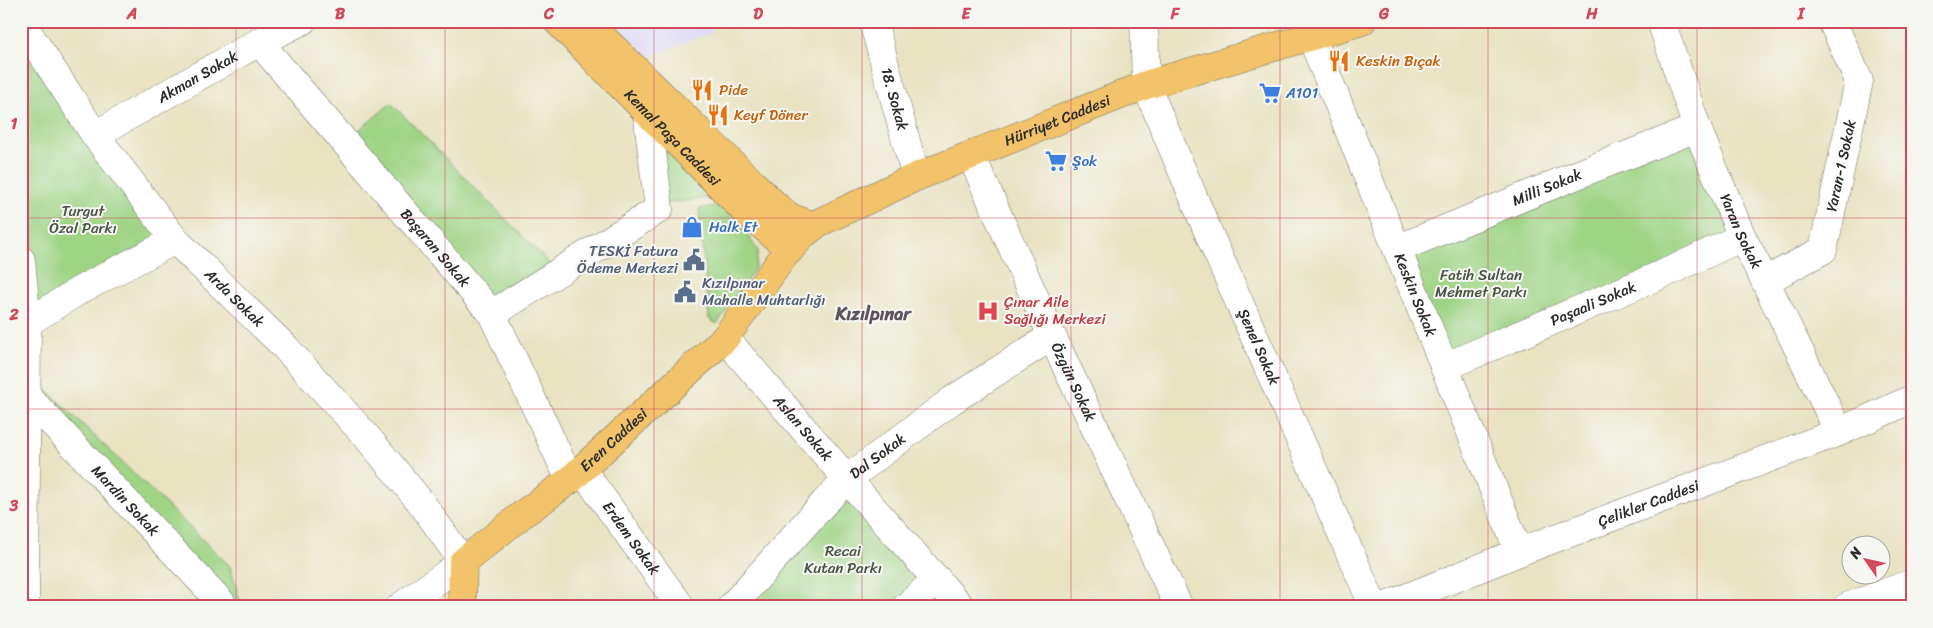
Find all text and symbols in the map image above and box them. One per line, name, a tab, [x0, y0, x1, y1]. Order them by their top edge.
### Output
text: A	[126, 0, 137, 28]
text: B	[335, 0, 346, 28]
text: C	[543, 0, 555, 28]
text: D	[753, 0, 763, 28]
text: E	[962, 0, 972, 28]
text: F	[1170, 0, 1181, 28]
text: G	[1378, 0, 1390, 28]
text: H	[1585, 0, 1598, 28]
text: I	[1797, 0, 1806, 28]
street label: Akman Sokak	[151, 43, 243, 111]
restaurant icon: Keskin Bıçak	[1326, 48, 1352, 74]
place label: Keskin Bıçak	[1356, 48, 1442, 74]
street label: 18. Sokak	[873, 65, 916, 134]
restaurant icon: Pide	[689, 77, 715, 103]
place label: Pide	[719, 77, 748, 103]
supermarket icon: A101	[1257, 80, 1283, 106]
place label: A101	[1285, 80, 1318, 106]
street label: Kemal Paşa Caddesi	[618, 83, 727, 193]
street label: Hürriyet Caddesi	[1000, 87, 1115, 153]
restaurant icon: Keyf Döner	[705, 102, 731, 128]
place label: Keyf Döner	[734, 102, 808, 128]
text: 1	[11, 109, 18, 138]
street label: Yaran-1 Sokak	[1818, 116, 1864, 214]
supermarket icon: Şok	[1043, 148, 1069, 174]
place label: Şok	[1072, 148, 1098, 174]
street label: Milli Sokak	[1508, 161, 1587, 213]
street label: Yaran Sokak	[1712, 190, 1770, 274]
park label: Turgut Özal Parkı	[49, 198, 117, 241]
street label: Başaran Sokak	[394, 202, 478, 294]
shop icon: Halk Et	[679, 214, 705, 240]
place label: Halk Et	[709, 214, 759, 240]
place label: TESKİ Fatura Ödeme Merkezi	[577, 238, 679, 281]
public building icon: TESKİ Fatura Ödeme Merkezi	[681, 247, 707, 273]
street label: Keskin Sokak	[1387, 249, 1444, 341]
street label: Arda Sokak	[197, 261, 271, 334]
park label: Fatih Sultan Mehmet Parkı	[1435, 262, 1527, 305]
place label: Kızılpınar Mahalle Muhtarlığı	[702, 270, 825, 313]
street label: Paşaali Sokak	[1546, 274, 1640, 333]
public building icon: Kızılpınar Mahalle Muhtarlığı	[672, 279, 698, 305]
place label: Çınar Aile Sağlığı Merkezi	[1004, 289, 1106, 332]
district label: Kızılpınar	[834, 298, 912, 330]
hospital icon: Çınar Aile Sağlığı Merkezi	[975, 298, 1001, 324]
text: 2	[8, 300, 19, 329]
street label: Şenel Sokak	[1230, 304, 1288, 390]
street label: Özgün Sokak	[1044, 338, 1103, 426]
street label: Aslan Sokak	[766, 388, 839, 467]
street label: Eren Caddesi	[573, 401, 654, 478]
street label: Dal Sokak	[844, 426, 912, 486]
street label: Mardin Sokak	[85, 459, 166, 542]
street label: Çelikler Caddesi	[1594, 472, 1704, 534]
text: 3	[9, 491, 19, 520]
street label: Erdem Sokak	[595, 496, 667, 581]
north arrow	[1840, 536, 1890, 586]
park label: Recai Kutan Parkı	[804, 538, 882, 581]
text: N	[1842, 542, 1869, 565]

